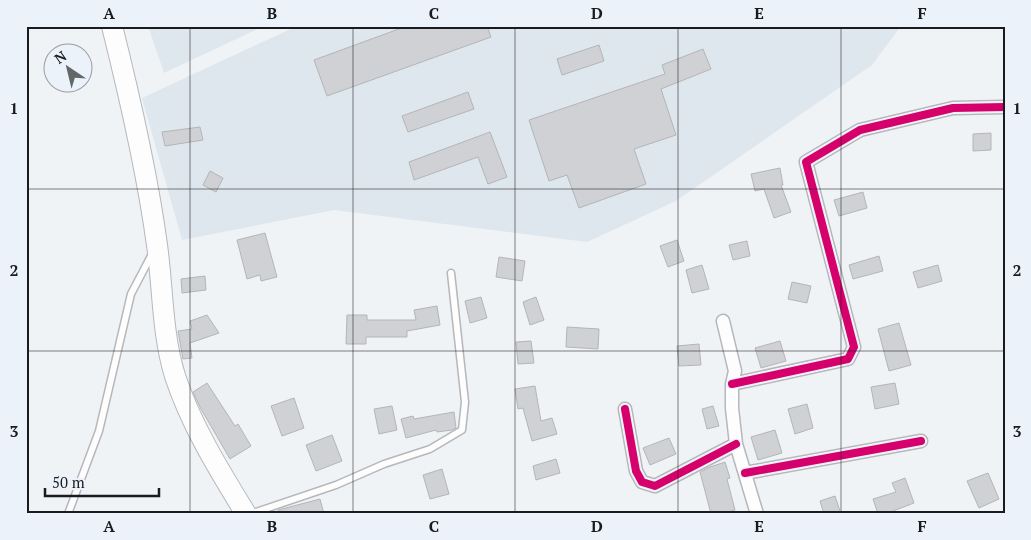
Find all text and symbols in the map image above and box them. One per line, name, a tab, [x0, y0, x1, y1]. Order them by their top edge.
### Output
text: A	[103, 2, 115, 24]
text: B	[267, 2, 277, 24]
text: C	[429, 2, 439, 24]
text: D	[591, 2, 603, 24]
text: E	[754, 2, 764, 24]
text: F	[917, 2, 927, 24]
north arrow	[42, 42, 92, 92]
text: N	[50, 46, 70, 68]
text: 1	[9, 97, 19, 119]
text: 1	[1012, 97, 1022, 119]
text: 2	[9, 259, 19, 281]
text: 2	[1012, 259, 1022, 281]
text: 3	[9, 420, 19, 442]
text: 3	[1012, 420, 1022, 442]
scale bar	[45, 465, 159, 497]
text: 50 m	[52, 472, 85, 492]
text: A	[103, 515, 115, 537]
text: B	[267, 515, 277, 537]
text: C	[429, 515, 439, 537]
text: D	[591, 515, 603, 537]
text: E	[754, 515, 764, 537]
text: F	[917, 515, 927, 537]

